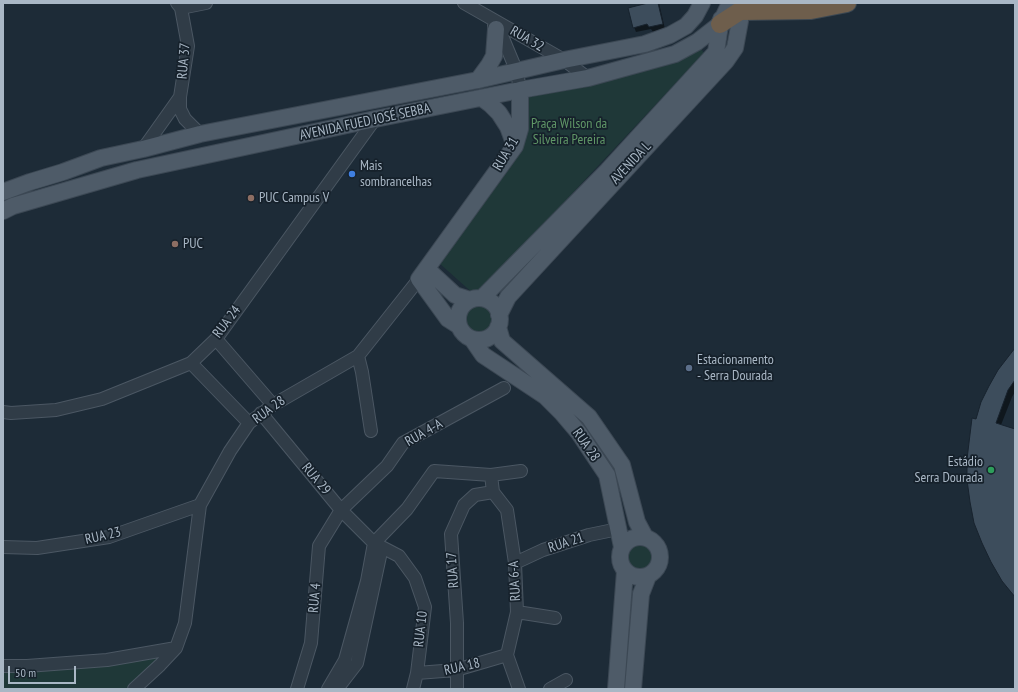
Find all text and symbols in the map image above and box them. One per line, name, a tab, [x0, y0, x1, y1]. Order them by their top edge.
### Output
street label: RUA 32	[507, 23, 547, 55]
street label: RUA 37	[174, 42, 194, 80]
street label: AVENIDA FUED JOSÉ SEBBA	[298, 100, 432, 144]
park label: Praça Wilson da Silveira Pereira	[531, 116, 607, 148]
street label: RUA 31	[489, 134, 523, 174]
street label: AVENIDA L	[607, 138, 655, 188]
place label: Mais sombrancelhas	[360, 158, 432, 190]
marker: Mais sombrancelhas	[347, 169, 357, 179]
place label: PUC Campus V	[259, 190, 329, 206]
marker: PUC Campus V	[246, 193, 256, 203]
place label: PUC	[183, 236, 203, 252]
marker: PUC	[170, 239, 180, 249]
street label: RUA 24	[209, 302, 245, 342]
place label: Estacionamento - Serra Dourada	[697, 352, 774, 384]
marker: Estacionamento - Serra Dourada	[684, 363, 694, 373]
street label: RUA 28	[249, 393, 289, 427]
street label: RUA 4-A	[402, 416, 446, 450]
street label: RUA 28	[569, 425, 603, 465]
place label: Estádio Serra Dourada	[914, 454, 983, 486]
street label: RUA 29	[298, 460, 334, 498]
marker: Estádio Serra Dourada	[986, 465, 996, 475]
street label: RUA 23	[83, 524, 123, 548]
street label: RUA 21	[546, 529, 586, 557]
street label: RUA 17	[443, 551, 463, 589]
street label: RUA 6-A	[506, 560, 524, 602]
street label: RUA 4	[305, 582, 325, 614]
street label: RUA 10	[411, 610, 431, 648]
street label: RUA 18	[442, 655, 482, 679]
scale bar	[10, 658, 78, 684]
text: 50 m	[15, 665, 36, 680]

